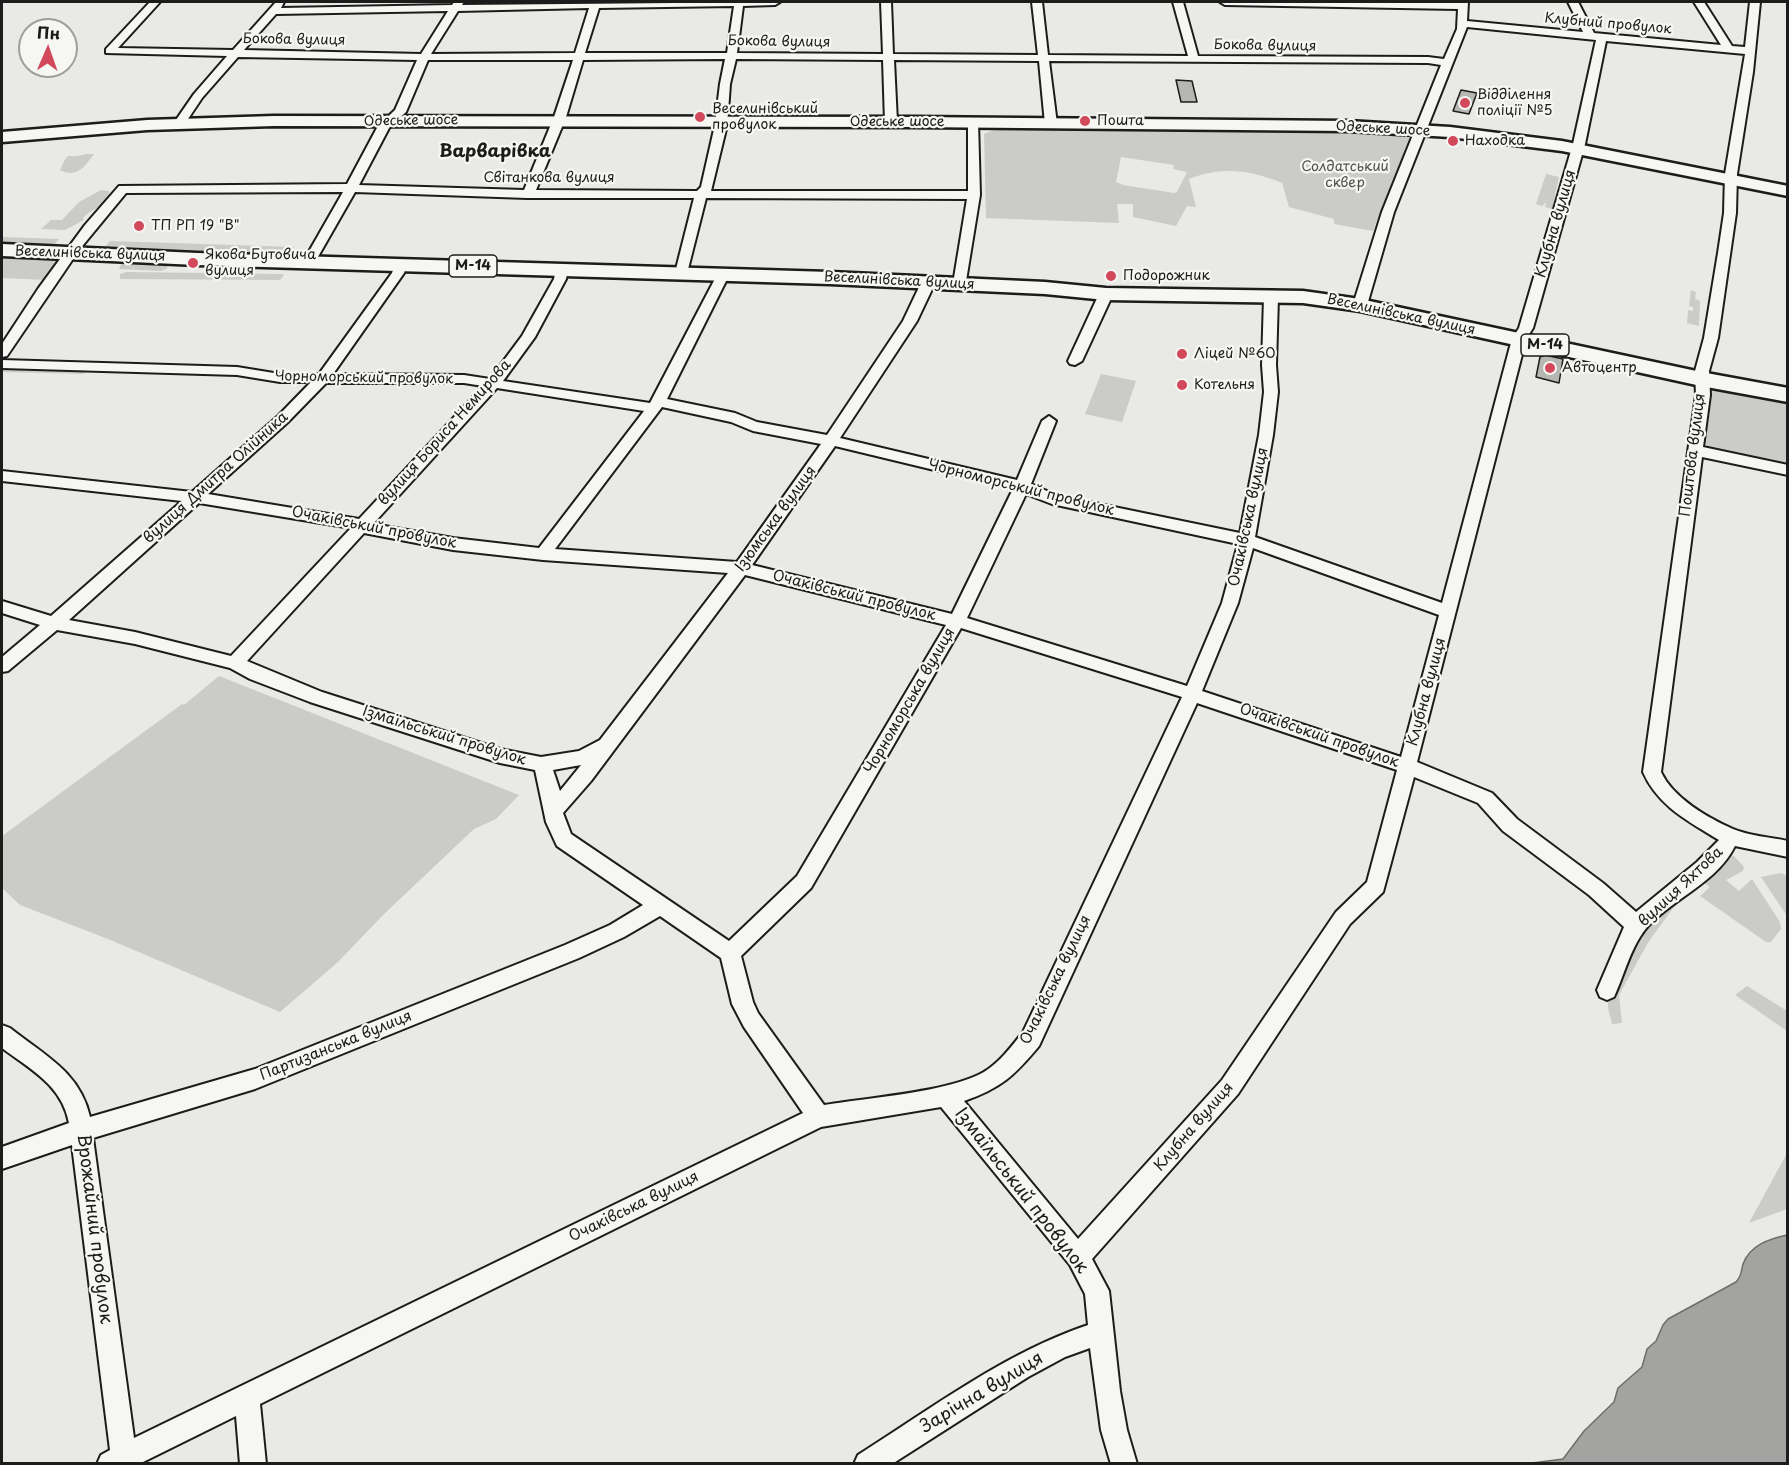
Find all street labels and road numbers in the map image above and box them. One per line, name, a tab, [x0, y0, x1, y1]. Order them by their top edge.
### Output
street label: Клубний провулок	[1544, 10, 1672, 38]
street label: Бокова вулиця	[243, 31, 345, 49]
street label: Бокова вулиця	[728, 33, 830, 51]
street label: Бокова вулиця	[1214, 37, 1316, 55]
street label: Одеське шосе	[364, 112, 458, 130]
street label: Одеське шосе	[850, 114, 944, 130]
street label: Одеське шосе	[1335, 118, 1431, 140]
street label: Клубна вулиця	[1532, 168, 1580, 280]
street label: Світанкова вулиця	[483, 170, 615, 186]
street label: Веселинівська вулиця	[14, 243, 166, 265]
road number: М-14	[449, 255, 497, 277]
street label: Веселинівська вулиця	[823, 269, 975, 293]
street label: Веселинівська вулиця	[1325, 291, 1477, 339]
road number: М-14	[1521, 334, 1569, 356]
street label: вулиця Бориса Немирова	[375, 356, 515, 510]
street label: Чорноморський провулок	[275, 368, 453, 388]
street label: Поштова вулиця	[1676, 392, 1710, 518]
street label: вулиця Дмитра Олійника	[140, 408, 292, 548]
street label: Очаківська вулиця	[1225, 446, 1273, 588]
street label: Чорноморський провулок	[926, 456, 1116, 520]
street label: Ізюмська вулиця	[732, 463, 820, 575]
street label: Очаківський провулок	[290, 503, 458, 553]
street label: Очаківський провулок	[771, 567, 937, 625]
street label: Чорноморська вулиця	[861, 625, 959, 777]
street label: Клубна вулиця	[1404, 636, 1450, 748]
street label: Очаківський провулок	[1237, 700, 1401, 772]
street label: Ізмаїльський провулок	[360, 703, 528, 769]
street label: вулиця Яхтова	[1635, 843, 1727, 931]
street label: Очаківська вулиця	[1017, 912, 1095, 1048]
street label: Партизанська вулиця	[257, 1007, 415, 1085]
street label: Клубна вулиця	[1151, 1079, 1237, 1175]
street label: Ізмаїльський провулок	[950, 1104, 1092, 1278]
street label: Врожайний провулок	[72, 1133, 116, 1325]
street label: Очаківська вулиця	[566, 1168, 702, 1246]
street label: Зарічна вулиця	[917, 1348, 1047, 1438]

